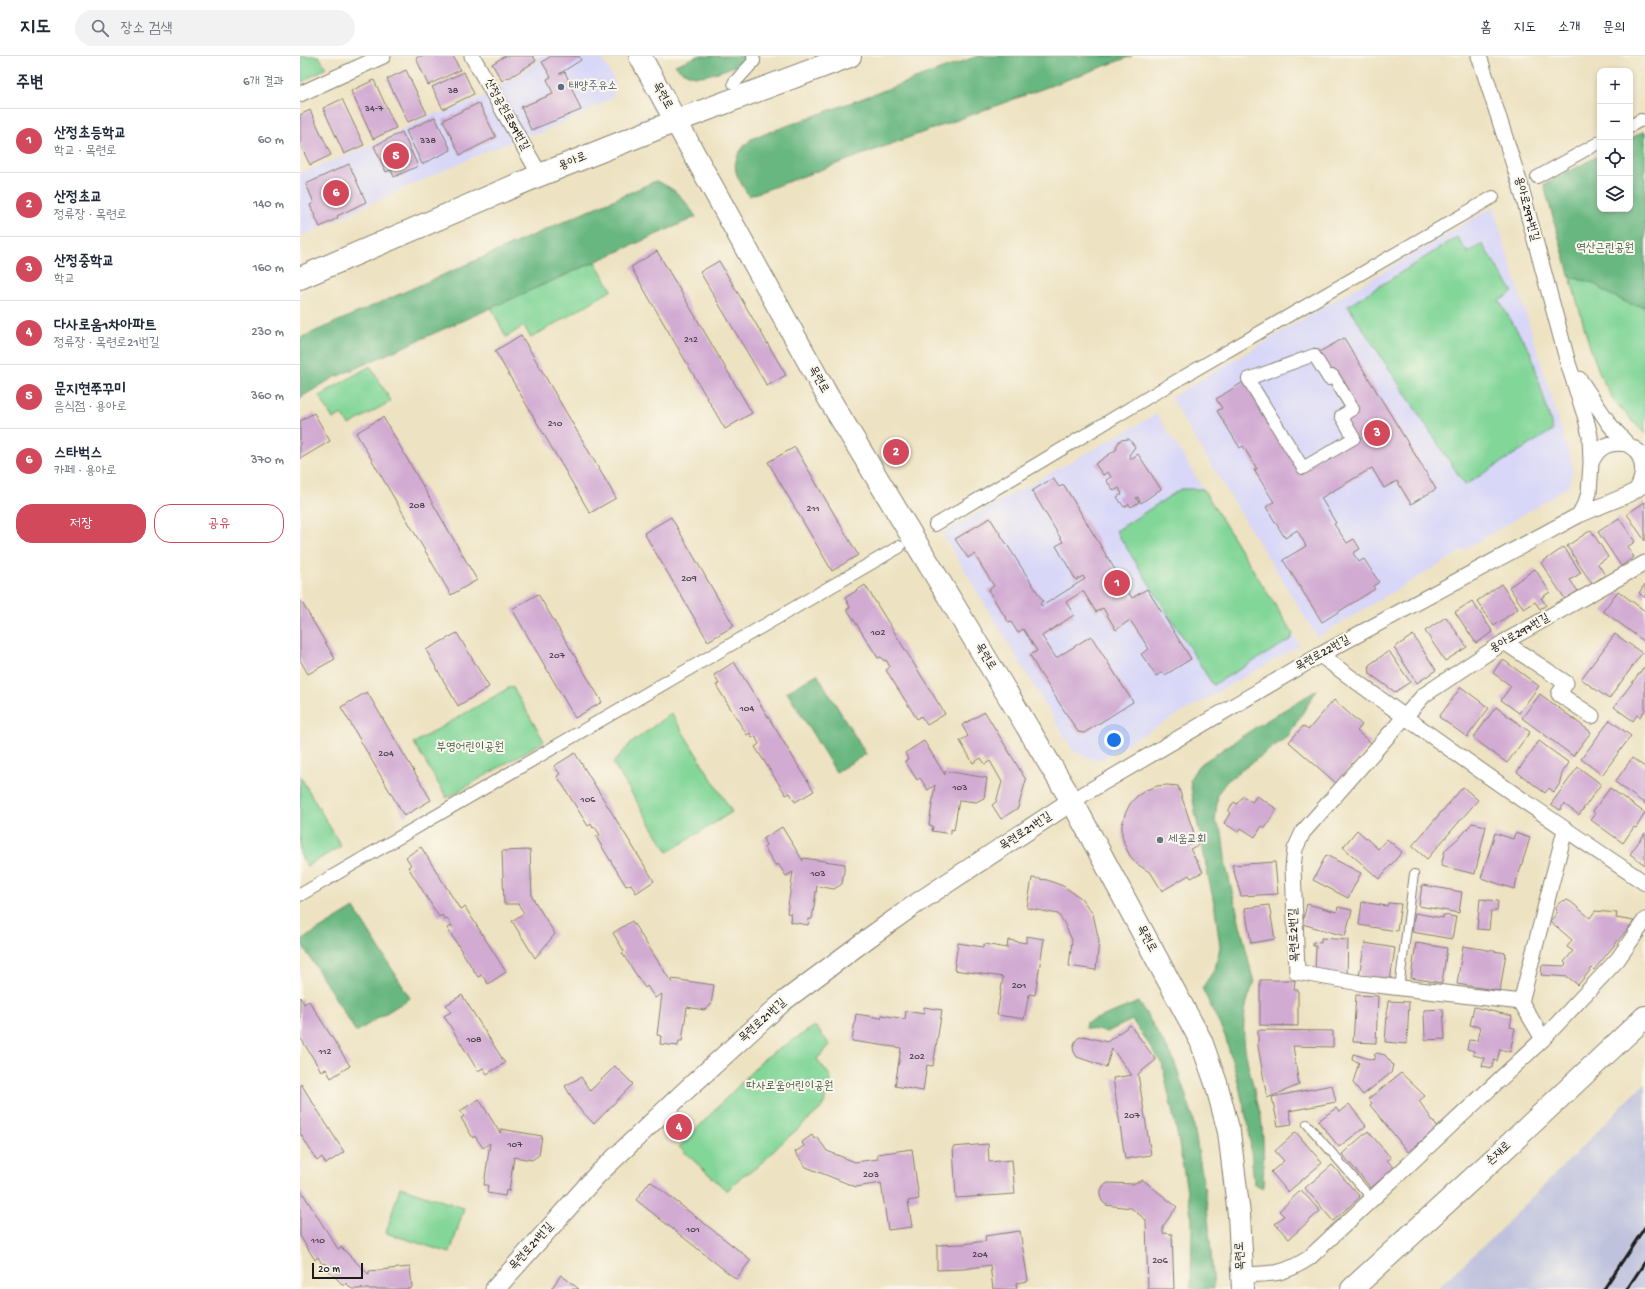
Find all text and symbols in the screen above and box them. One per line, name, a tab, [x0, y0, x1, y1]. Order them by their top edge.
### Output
search box	[75, 10, 355, 46]
text: 지도	[20, 17, 51, 40]
icon: search	[89, 17, 111, 39]
text: 장소 검색	[121, 20, 172, 38]
text: 홈	[1480, 20, 1491, 37]
text: 지도	[1513, 20, 1536, 37]
text: 소개	[1558, 20, 1580, 37]
text: 문의	[1602, 20, 1625, 37]
map controls	[1597, 68, 1633, 212]
button: +	[1597, 68, 1633, 104]
text: 주변	[16, 74, 43, 94]
text: 6개 결과	[243, 75, 284, 90]
street label: 산정공원로59번길	[481, 77, 532, 154]
place label: 태양주유소	[569, 80, 617, 94]
street label: 목련로	[649, 80, 675, 112]
marker: 태양주유소	[556, 82, 566, 92]
house number: 38	[447, 85, 459, 97]
house number: 34-7	[364, 103, 384, 115]
button: −	[1597, 104, 1633, 140]
text: 산정초등학교	[54, 125, 126, 143]
text: 1	[26, 133, 32, 148]
text: 60 m	[258, 133, 284, 148]
house number: 338	[419, 135, 436, 147]
button: locate	[1597, 140, 1633, 176]
pin: 5	[383, 141, 409, 171]
text: 학교 · 목련로	[54, 144, 117, 159]
street label: 용아로	[557, 150, 589, 174]
street label: 용아로297번길	[1511, 175, 1541, 243]
button: layers	[1597, 176, 1633, 212]
pin: 6	[323, 178, 349, 208]
text: 산정초교	[54, 189, 102, 207]
text: 2	[26, 197, 32, 212]
text: 140 m	[253, 197, 284, 212]
text: 정류장 · 목련로	[54, 208, 127, 223]
park label: 역산근린공원	[1576, 242, 1634, 256]
text: 산정중학교	[54, 253, 114, 271]
text: 3	[26, 261, 32, 276]
text: 160 m	[252, 261, 284, 276]
text: 학교	[54, 272, 75, 287]
text: 다사로움1차아파트	[54, 317, 157, 335]
text: 4	[26, 325, 32, 340]
text: 230 m	[251, 325, 284, 340]
house number: 212	[684, 334, 698, 346]
text: 정류장 · 목련로21번길	[54, 336, 160, 351]
street label: 목련로	[805, 364, 831, 396]
text: 문지현쭈꾸미	[54, 381, 126, 399]
text: 5	[26, 389, 32, 404]
text: 360 m	[251, 389, 284, 404]
text: 음식점 · 용아로	[54, 400, 127, 415]
house number: 210	[548, 418, 563, 430]
pin: 3	[1364, 418, 1390, 448]
pin: 2	[883, 437, 909, 467]
text: 스타벅스	[54, 445, 102, 463]
text: 6	[26, 453, 32, 468]
text: 370 m	[251, 453, 284, 468]
text: 카페 · 용아로	[54, 464, 117, 479]
house number: 208	[409, 500, 426, 512]
house number: 211	[807, 503, 819, 515]
button: 저장	[16, 504, 146, 543]
button: 공유	[154, 504, 284, 543]
pin: 1	[1104, 568, 1130, 598]
house number: 209	[681, 573, 697, 585]
street label: 용아로297번길	[1488, 611, 1553, 657]
house number: 102	[870, 627, 885, 639]
street label: 목련로22번길	[1293, 633, 1353, 675]
street label: 목련로	[972, 641, 998, 673]
house number: 207	[549, 650, 566, 662]
house number: 104	[739, 703, 754, 715]
your location	[1104, 730, 1124, 750]
park label: 부영어린이공원	[436, 741, 504, 755]
house number: 204	[378, 748, 394, 760]
house number: 103	[952, 782, 967, 794]
house number: 106	[580, 794, 596, 806]
street label: 목련로21번길	[997, 810, 1055, 854]
place label: 세움교회	[1168, 833, 1207, 847]
marker: 세움교회	[1155, 835, 1165, 845]
house number: 103	[810, 868, 825, 880]
street label: 목련로2번길	[1287, 907, 1303, 962]
street label: 목련로	[1133, 923, 1159, 955]
house number: 201	[1012, 980, 1026, 992]
street label: 목련로21번길	[736, 996, 790, 1046]
house number: 108	[465, 1034, 482, 1046]
house number: 112	[318, 1046, 332, 1058]
house number: 202	[909, 1051, 925, 1063]
park label: 따사로움어린이공원	[747, 1080, 833, 1094]
house number: 207	[1124, 1110, 1141, 1122]
pin: 4	[666, 1112, 692, 1142]
house number: 107	[507, 1139, 523, 1151]
street label: 손재로	[1484, 1139, 1514, 1169]
house number: 203	[863, 1169, 879, 1181]
street label: 목련로21번길	[507, 1220, 557, 1274]
house number: 101	[685, 1224, 700, 1236]
house number: 110	[310, 1235, 325, 1247]
street label: 목련로	[1233, 1241, 1249, 1271]
house number: 204	[972, 1249, 988, 1261]
house number: 206	[1152, 1255, 1169, 1267]
scale bar	[312, 1261, 363, 1280]
text: 20 m	[318, 1264, 340, 1276]

